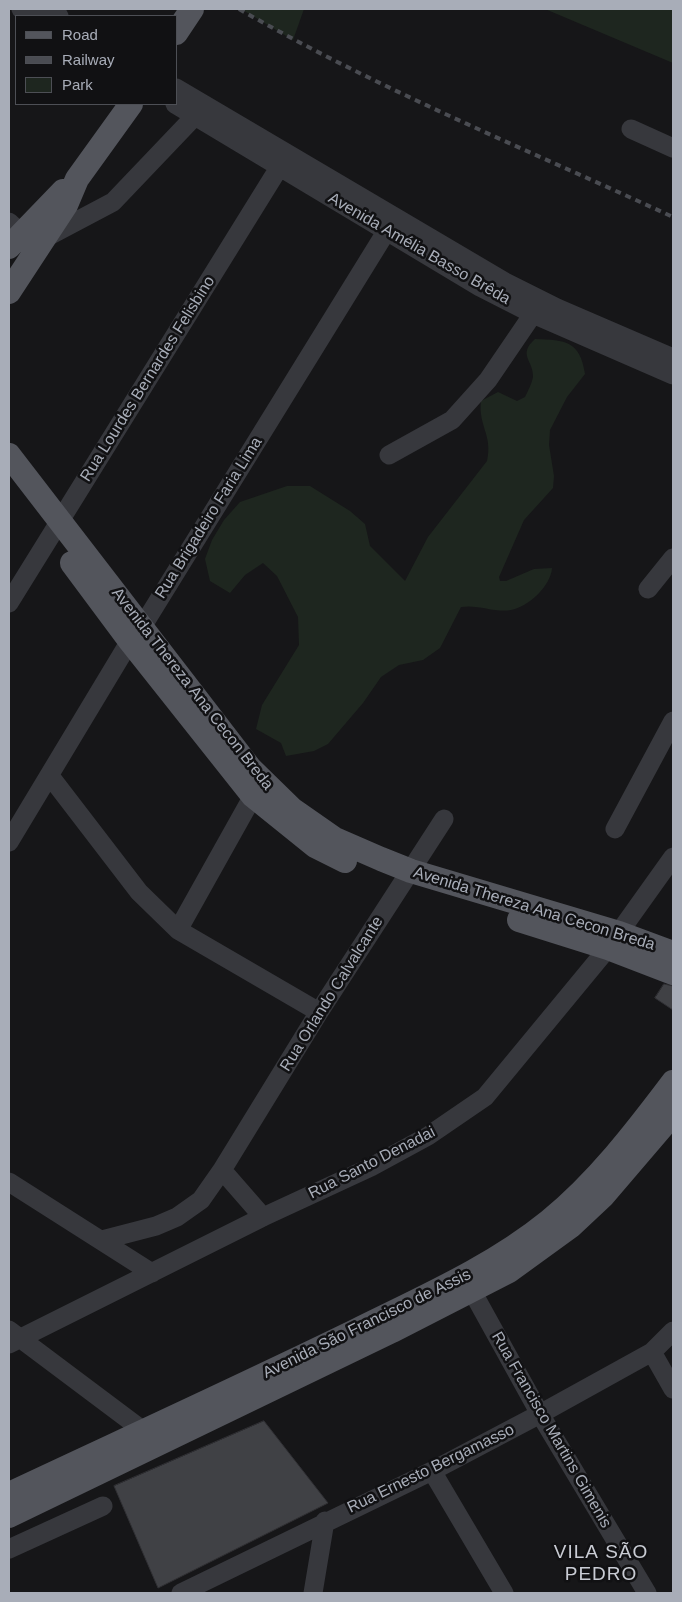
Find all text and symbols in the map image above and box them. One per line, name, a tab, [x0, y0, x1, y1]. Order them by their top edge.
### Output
legend	[15, 15, 178, 105]
text: Road	[62, 26, 98, 43]
text: Railway	[62, 51, 115, 68]
text: Park	[62, 76, 93, 93]
street label: Avenida Amélia Basso Brêda	[325, 189, 513, 309]
street label: Rua Lourdes Bernardes Felisbino	[77, 273, 219, 485]
street label: Rua Brigadeiro Faria Lima	[151, 434, 267, 602]
street label: Avenida Thereza Ana Cecon Breda	[107, 584, 277, 794]
street label: Avenida Thereza Ana Cecon Breda	[411, 863, 657, 955]
street label: Rua Orlando Calvalcante	[276, 913, 388, 1075]
street label: Rua Santo Denadai	[305, 1123, 439, 1203]
street label: Avenida São Francisco de Assis	[260, 1265, 474, 1383]
street label: Rua Francisco Martins Gimenis	[487, 1329, 615, 1531]
street label: Rua Ernesto Bergamasso	[344, 1420, 518, 1518]
district label: VILA SÃO PEDRO	[553, 1542, 649, 1586]

